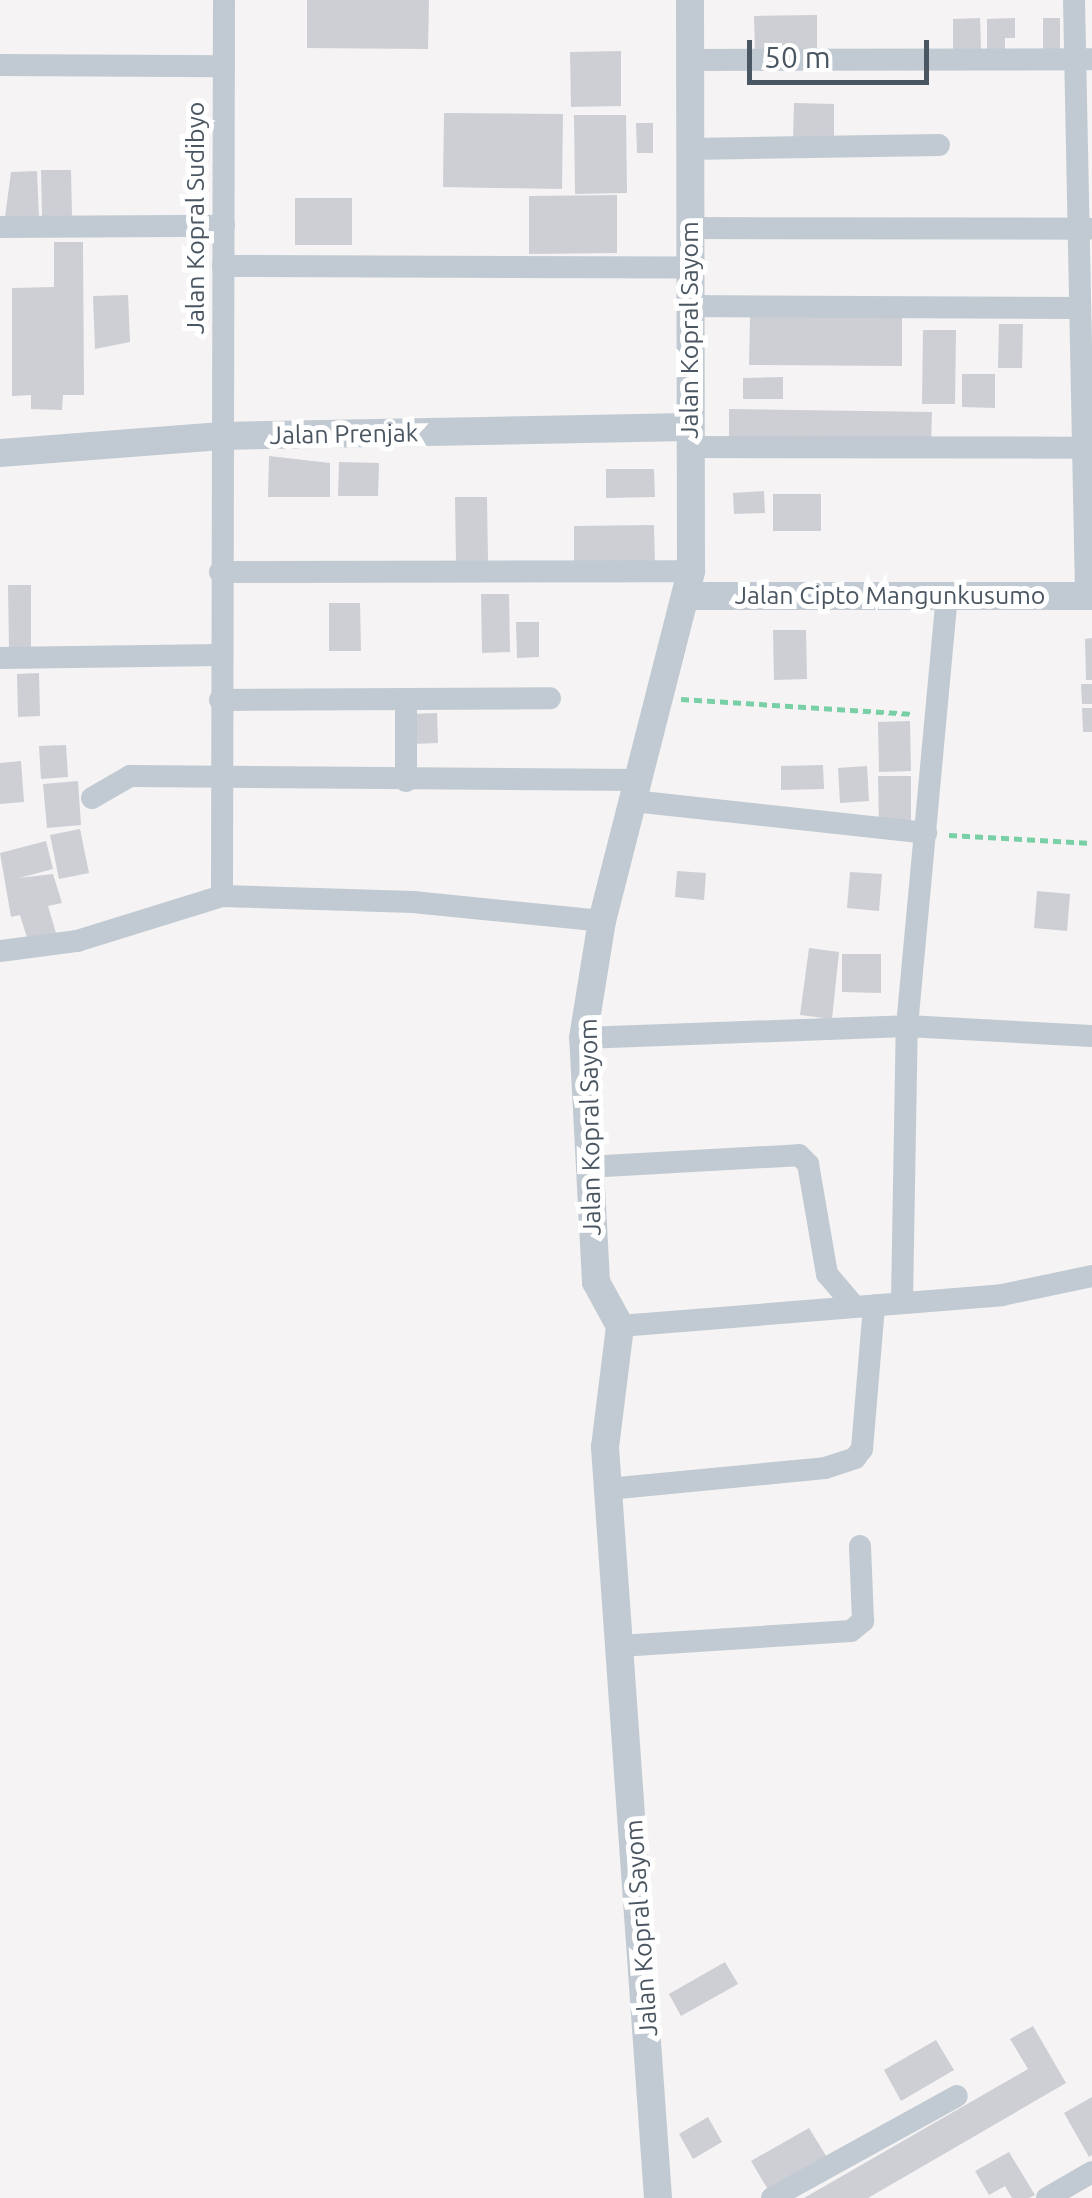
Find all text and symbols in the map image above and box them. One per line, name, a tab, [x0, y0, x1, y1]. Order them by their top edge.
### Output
scale bar	[752, 20, 934, 82]
text: 50 m	[764, 40, 831, 74]
street label: Jalan Kopral Sudibyo	[180, 102, 210, 334]
street label: Jalan Kopral Sayom	[674, 221, 704, 439]
street label: Jalan Prenjak	[269, 418, 419, 450]
street label: Jalan Cipto Mangunkusumo	[735, 580, 1045, 610]
street label: Jalan Kopral Sayom	[573, 1018, 607, 1236]
street label: Jalan Kopral Sayom	[618, 1818, 664, 2038]

